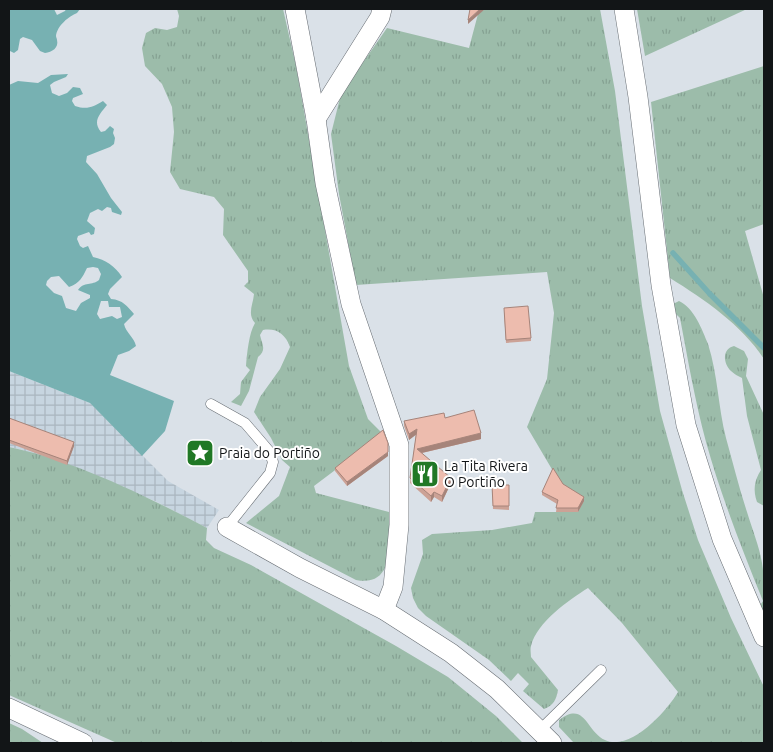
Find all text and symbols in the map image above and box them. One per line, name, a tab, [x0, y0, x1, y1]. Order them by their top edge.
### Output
place icon: Praia do Portiño	[185, 438, 215, 468]
place label: Praia do Portiño	[219, 445, 320, 461]
place label: La Tita Rivera O Portiño	[444, 458, 528, 490]
restaurant icon: La Tita Rivera O Portiño	[410, 459, 440, 489]

